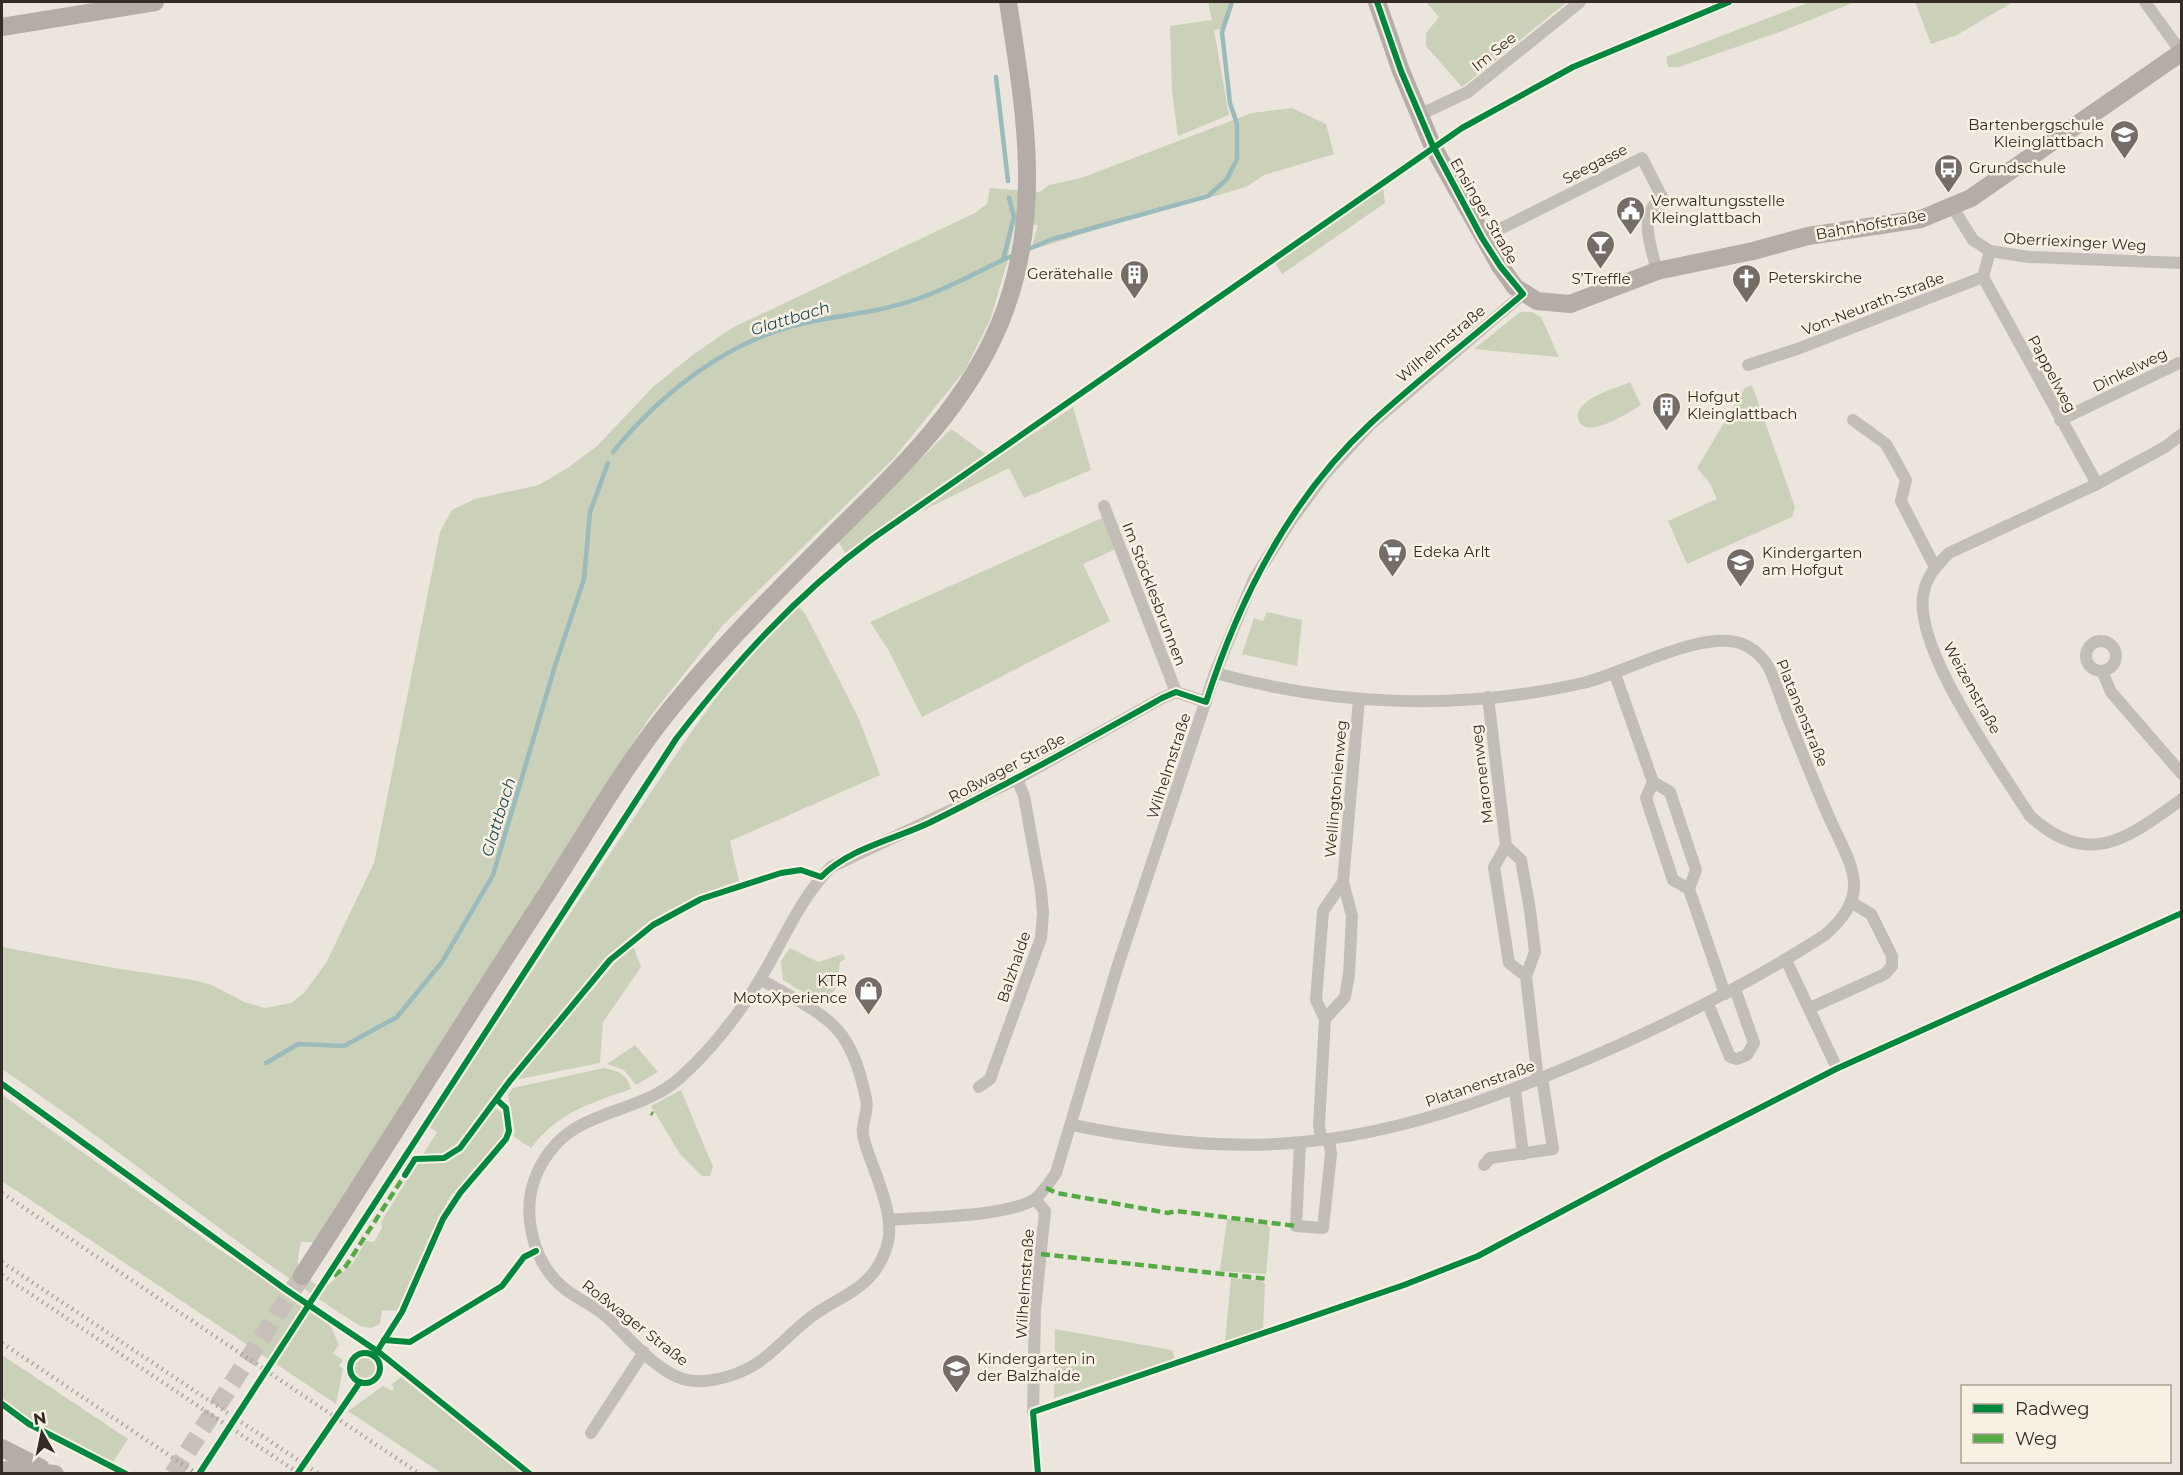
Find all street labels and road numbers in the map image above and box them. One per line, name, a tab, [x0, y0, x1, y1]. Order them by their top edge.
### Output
street label: Im See	[1468, 28, 1520, 75]
street label: Seegasse	[1559, 139, 1630, 188]
street label: Ensinger Straße	[1446, 154, 1523, 267]
street label: Bahnhofstraße	[1814, 205, 1928, 244]
street label: Oberriexinger Weg	[2003, 228, 2147, 255]
street label: Von-Neurath-Straße	[1799, 268, 1947, 339]
street label: Wilhelmstraße	[1392, 301, 1489, 386]
street label: Pappelweg	[2024, 332, 2081, 416]
street label: Dinkelweg	[2089, 343, 2170, 396]
street label: Im Stöcklesbrunnen	[1118, 519, 1191, 668]
street label: Weizenstraße	[1939, 638, 2006, 737]
street label: Platanenstraße	[1772, 656, 1833, 769]
street label: Wilhelmstraße	[1142, 710, 1195, 821]
street label: Wellingtonienweg	[1320, 719, 1351, 859]
street label: Maronenweg	[1466, 723, 1497, 825]
street label: Roßwager Straße	[945, 729, 1068, 806]
street label: Balzhalde	[992, 929, 1035, 1005]
street label: Platanenstraße	[1423, 1056, 1537, 1111]
street label: Wilhelmstraße	[1011, 1228, 1038, 1340]
street label: Roßwager Straße	[578, 1275, 692, 1370]

